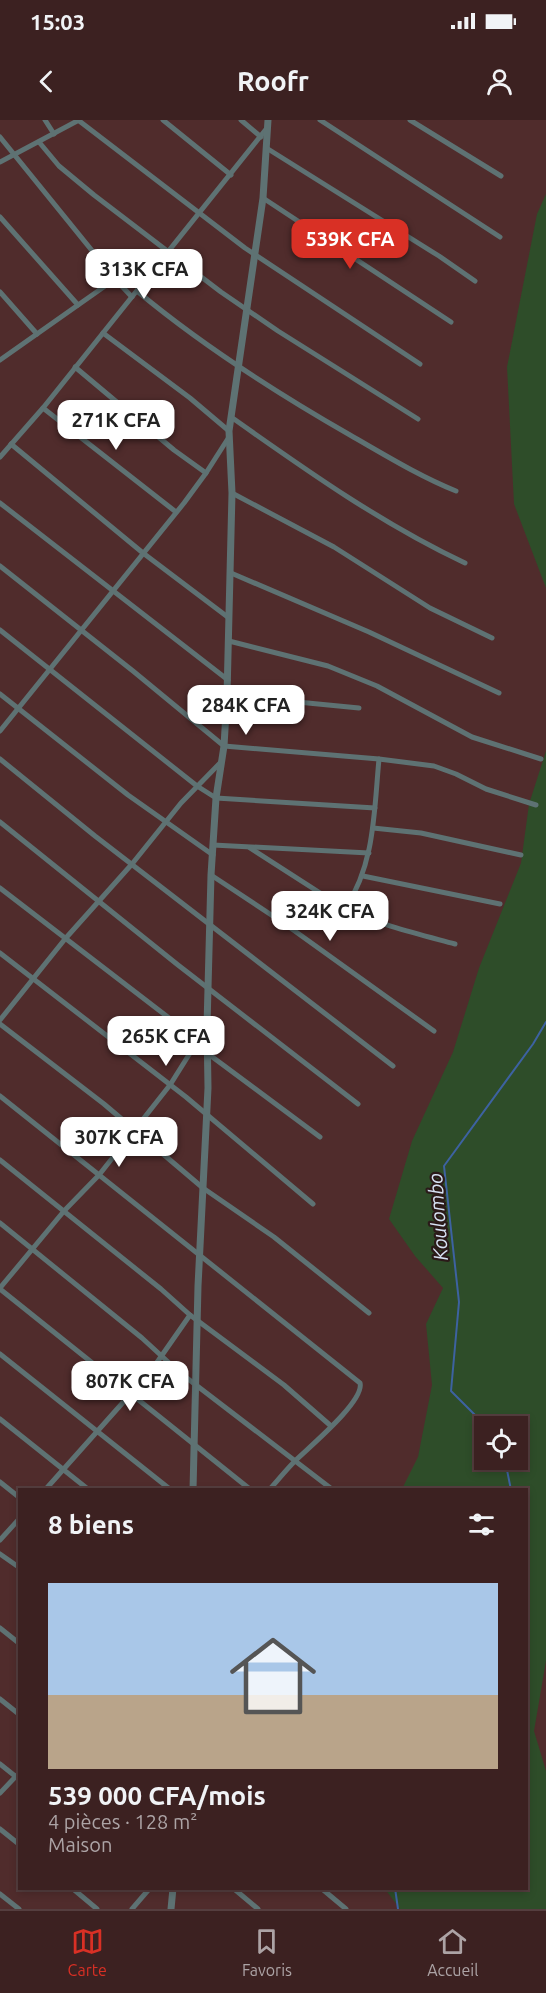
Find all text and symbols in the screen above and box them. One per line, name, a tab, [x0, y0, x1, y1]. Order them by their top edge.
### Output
text: 15:03	[30, 9, 85, 34]
icon: back	[30, 65, 63, 98]
icon: person	[483, 65, 516, 98]
text: Roofr	[237, 66, 309, 96]
pin: 539K CFA	[288, 219, 412, 270]
text: 539K CFA	[305, 227, 395, 250]
pin: 313K CFA	[82, 249, 206, 300]
text: 313K CFA	[99, 257, 189, 280]
pin: 271K CFA	[54, 400, 178, 451]
text: 271K CFA	[71, 408, 161, 431]
pin: 284K CFA	[184, 685, 308, 736]
text: 284K CFA	[201, 693, 291, 716]
pin: 324K CFA	[268, 891, 392, 942]
text: 324K CFA	[285, 899, 375, 922]
pin: 265K CFA	[104, 1016, 228, 1067]
text: 265K CFA	[121, 1024, 211, 1047]
pin: 307K CFA	[57, 1117, 181, 1168]
text: 307K CFA	[74, 1125, 164, 1148]
water label: Koulombo	[423, 1172, 452, 1262]
pin: 807K CFA	[68, 1361, 192, 1412]
text: 807K CFA	[85, 1369, 175, 1392]
map controls	[474, 1416, 528, 1470]
button: locate	[474, 1416, 528, 1470]
icon: filters	[465, 1508, 498, 1541]
text: 8 biens	[48, 1510, 134, 1539]
icon: home	[219, 1622, 327, 1730]
text: 539 000 CFA/mois	[48, 1781, 266, 1810]
text: 4 pièces · 128 m²	[48, 1810, 197, 1833]
text: Maison	[48, 1833, 112, 1856]
tab: Carte	[68, 1925, 107, 1979]
tab: Favoris	[242, 1925, 292, 1979]
tab: Accueil	[427, 1925, 478, 1979]

